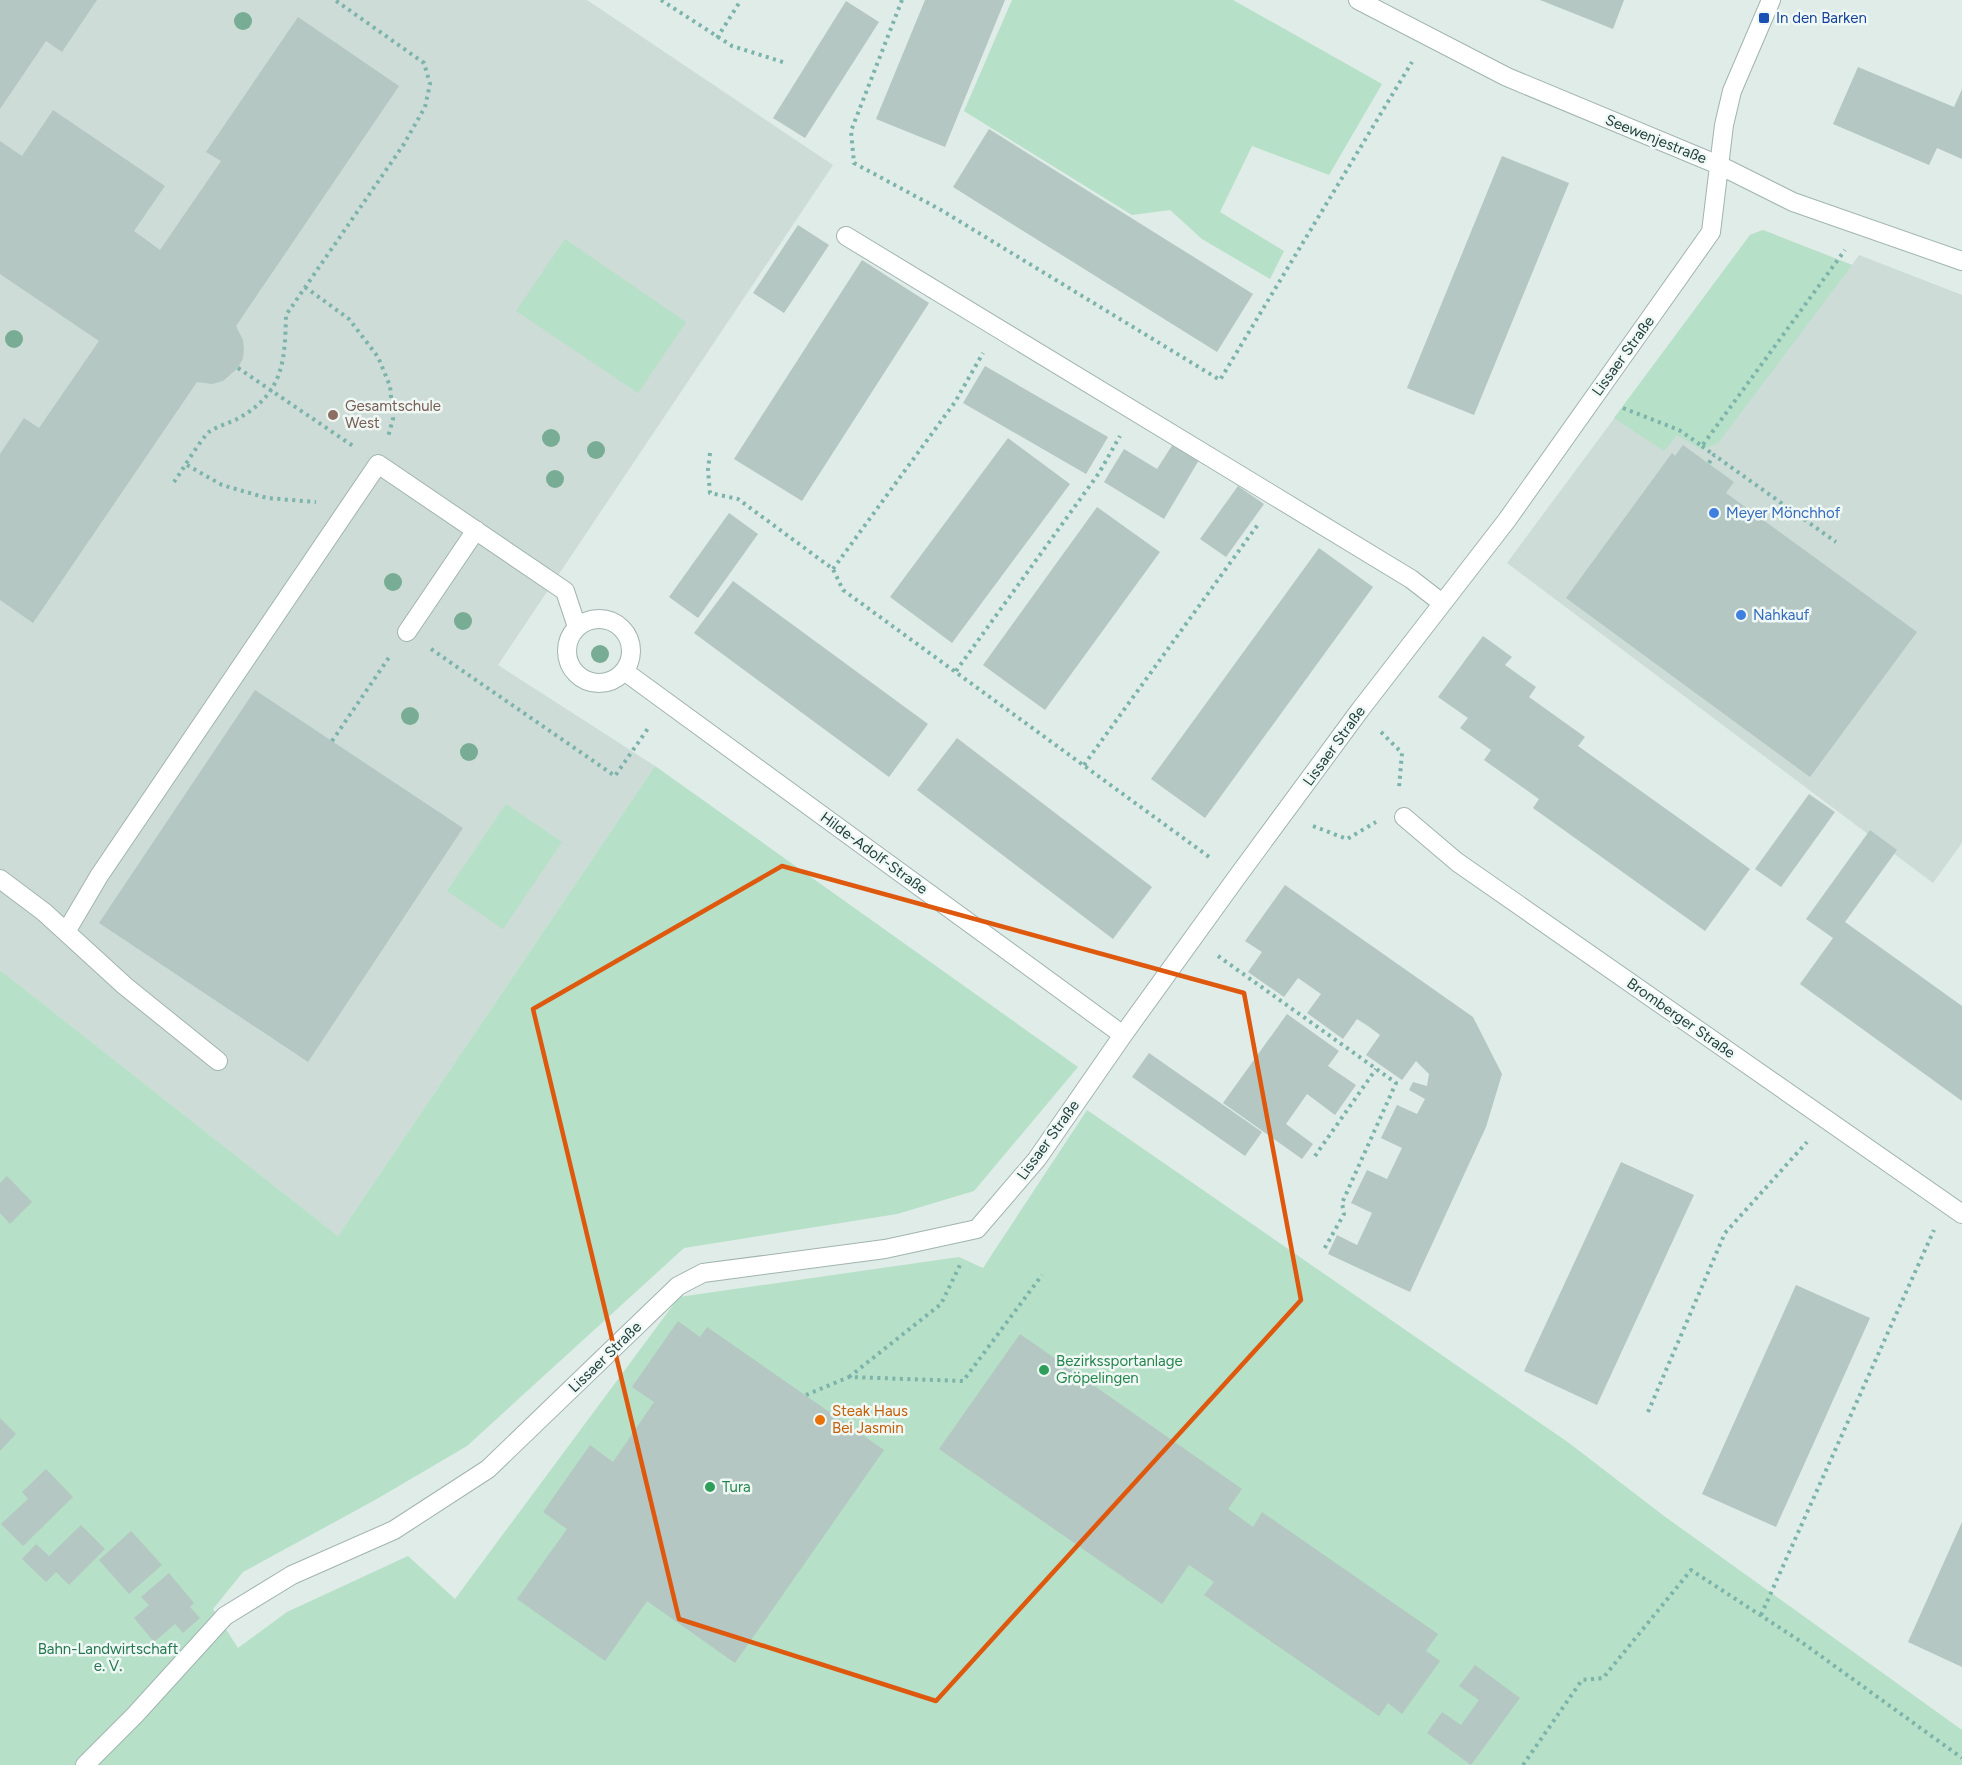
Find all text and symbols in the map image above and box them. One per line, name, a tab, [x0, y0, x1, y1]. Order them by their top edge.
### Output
place label: In den Barken	[1776, 9, 1867, 27]
marker: In den Barken	[1757, 11, 1771, 25]
street label: Seewenjestraße	[1603, 110, 1709, 168]
street label: Lissaer Straße	[1588, 313, 1658, 399]
place label: Gesamtschule West	[345, 397, 441, 432]
marker: Gesamtschule West	[326, 408, 340, 422]
place label: Meyer Mönchhof	[1726, 504, 1841, 522]
marker: Meyer Mönchhof	[1707, 506, 1721, 520]
place label: Nahkauf	[1753, 606, 1810, 624]
marker: Nahkauf	[1734, 608, 1748, 622]
street label: Lissaer Straße	[1299, 703, 1369, 789]
street label: Hilde-Adolf-Straße	[817, 808, 931, 898]
street label: Bromberger Straße	[1624, 974, 1738, 1062]
street label: Lissaer Straße	[1013, 1097, 1083, 1183]
street label: Lissaer Straße	[565, 1318, 645, 1396]
place label: Bezirkssportanlage Gröpelingen	[1056, 1352, 1183, 1387]
marker: Bezirkssportanlage Gröpelingen	[1037, 1363, 1051, 1377]
place label: Steak Haus Bei Jasmin	[832, 1402, 908, 1437]
marker: Steak Haus Bei Jasmin	[813, 1413, 827, 1427]
place label: Tura	[722, 1478, 751, 1496]
marker: Tura	[703, 1480, 717, 1494]
park label: Bahn-Landwirtschaft e. V.	[38, 1640, 179, 1675]

